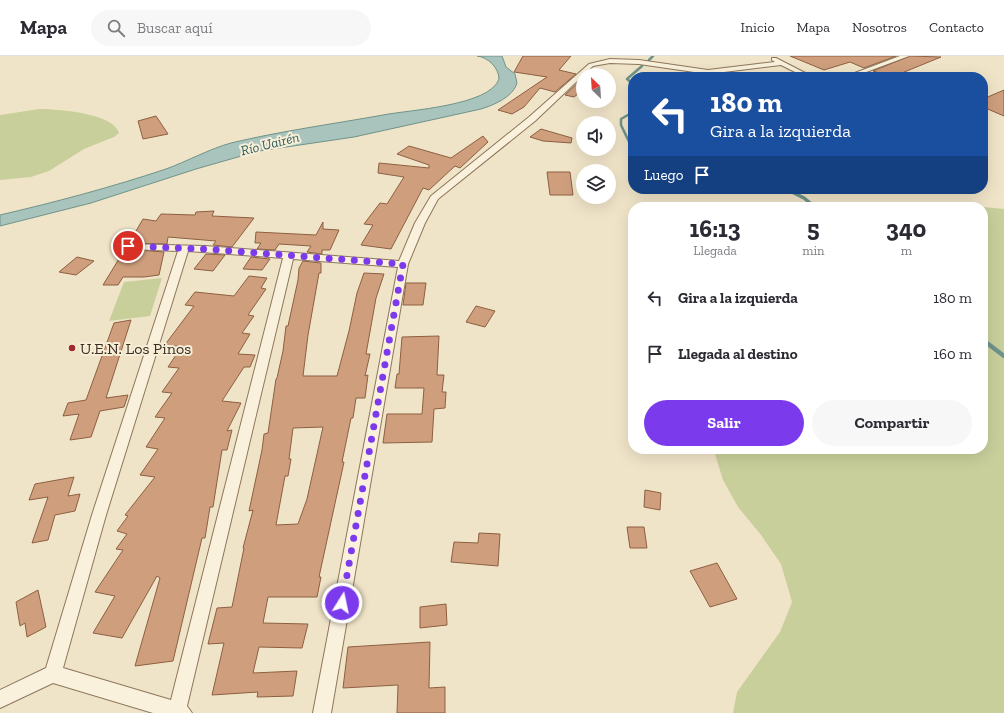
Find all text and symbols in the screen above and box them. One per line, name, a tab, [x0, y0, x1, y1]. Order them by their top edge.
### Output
search box	[91, 10, 371, 46]
text: Mapa	[20, 16, 67, 39]
icon: search	[105, 17, 127, 39]
text: Buscar aquí	[137, 19, 213, 37]
text: Inicio	[741, 19, 775, 36]
text: Mapa	[797, 19, 830, 36]
text: Nosotros	[852, 19, 907, 36]
text: Contacto	[929, 19, 984, 36]
north arrow	[576, 68, 616, 108]
map controls	[576, 68, 616, 204]
text: 180 m	[710, 86, 782, 119]
icon: left	[644, 88, 696, 140]
button: sound	[576, 116, 616, 156]
text: Gira a la izquierda	[710, 120, 851, 142]
water label: Río Uairén	[239, 128, 301, 160]
button: layers	[576, 164, 616, 204]
icon: arrive	[691, 164, 713, 186]
text: Luego	[644, 166, 683, 184]
text: 16:13	[690, 214, 741, 243]
text: 5	[807, 214, 820, 243]
text: 340	[886, 214, 926, 243]
pin	[111, 229, 145, 263]
icon: arrive	[117, 235, 139, 257]
text: Llegada	[693, 243, 737, 258]
text: min	[802, 243, 825, 258]
text: m	[901, 243, 912, 258]
icon: left	[644, 287, 666, 309]
text: Gira a la izquierda	[678, 289, 798, 307]
text: 180 m	[933, 289, 972, 307]
place label: U.E.N. Los Pinos	[80, 339, 191, 358]
marker: U.E.N. Los Pinos	[67, 343, 77, 353]
icon: arrive	[644, 343, 666, 365]
text: Llegada al destino	[678, 345, 798, 363]
text: 160 m	[933, 345, 972, 363]
button: Salir	[644, 400, 804, 446]
button: Compartir	[812, 400, 972, 446]
position arrow	[321, 582, 363, 624]

